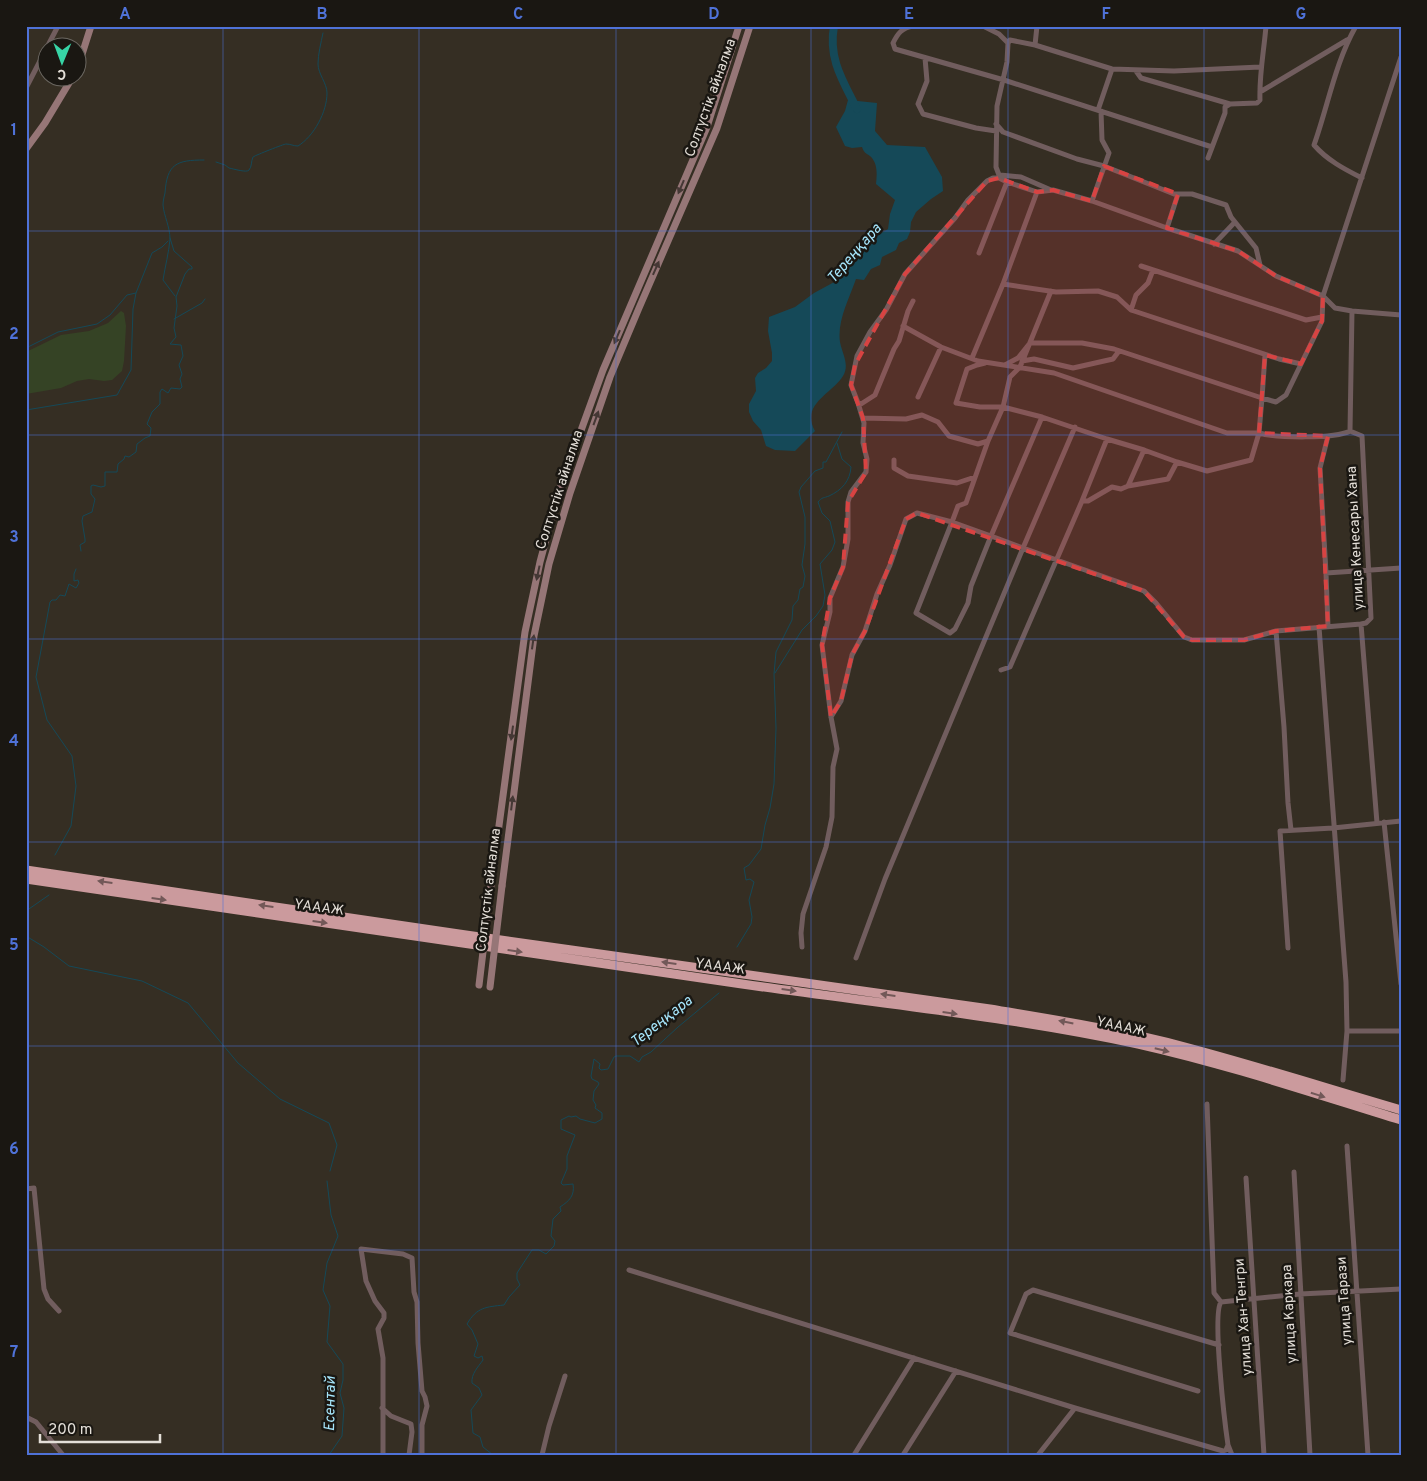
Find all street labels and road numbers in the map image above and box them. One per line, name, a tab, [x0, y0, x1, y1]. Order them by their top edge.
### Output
street label: Солтүстік айналма	[682, 37, 740, 159]
street label: Солтүстік айналма	[533, 428, 587, 552]
street label: улица Кенесары Хана	[1344, 466, 1368, 610]
street label: Солтүстік айналма	[473, 827, 505, 953]
street label: ҮАААЖ	[293, 896, 345, 920]
street label: ҮАААЖ	[694, 955, 746, 979]
street label: ҮАААЖ	[1095, 1013, 1147, 1041]
street label: улица Тарази	[1333, 1256, 1357, 1346]
street label: улица Хан-Тенгри	[1231, 1258, 1257, 1376]
street label: улица Каркара	[1279, 1264, 1301, 1364]

